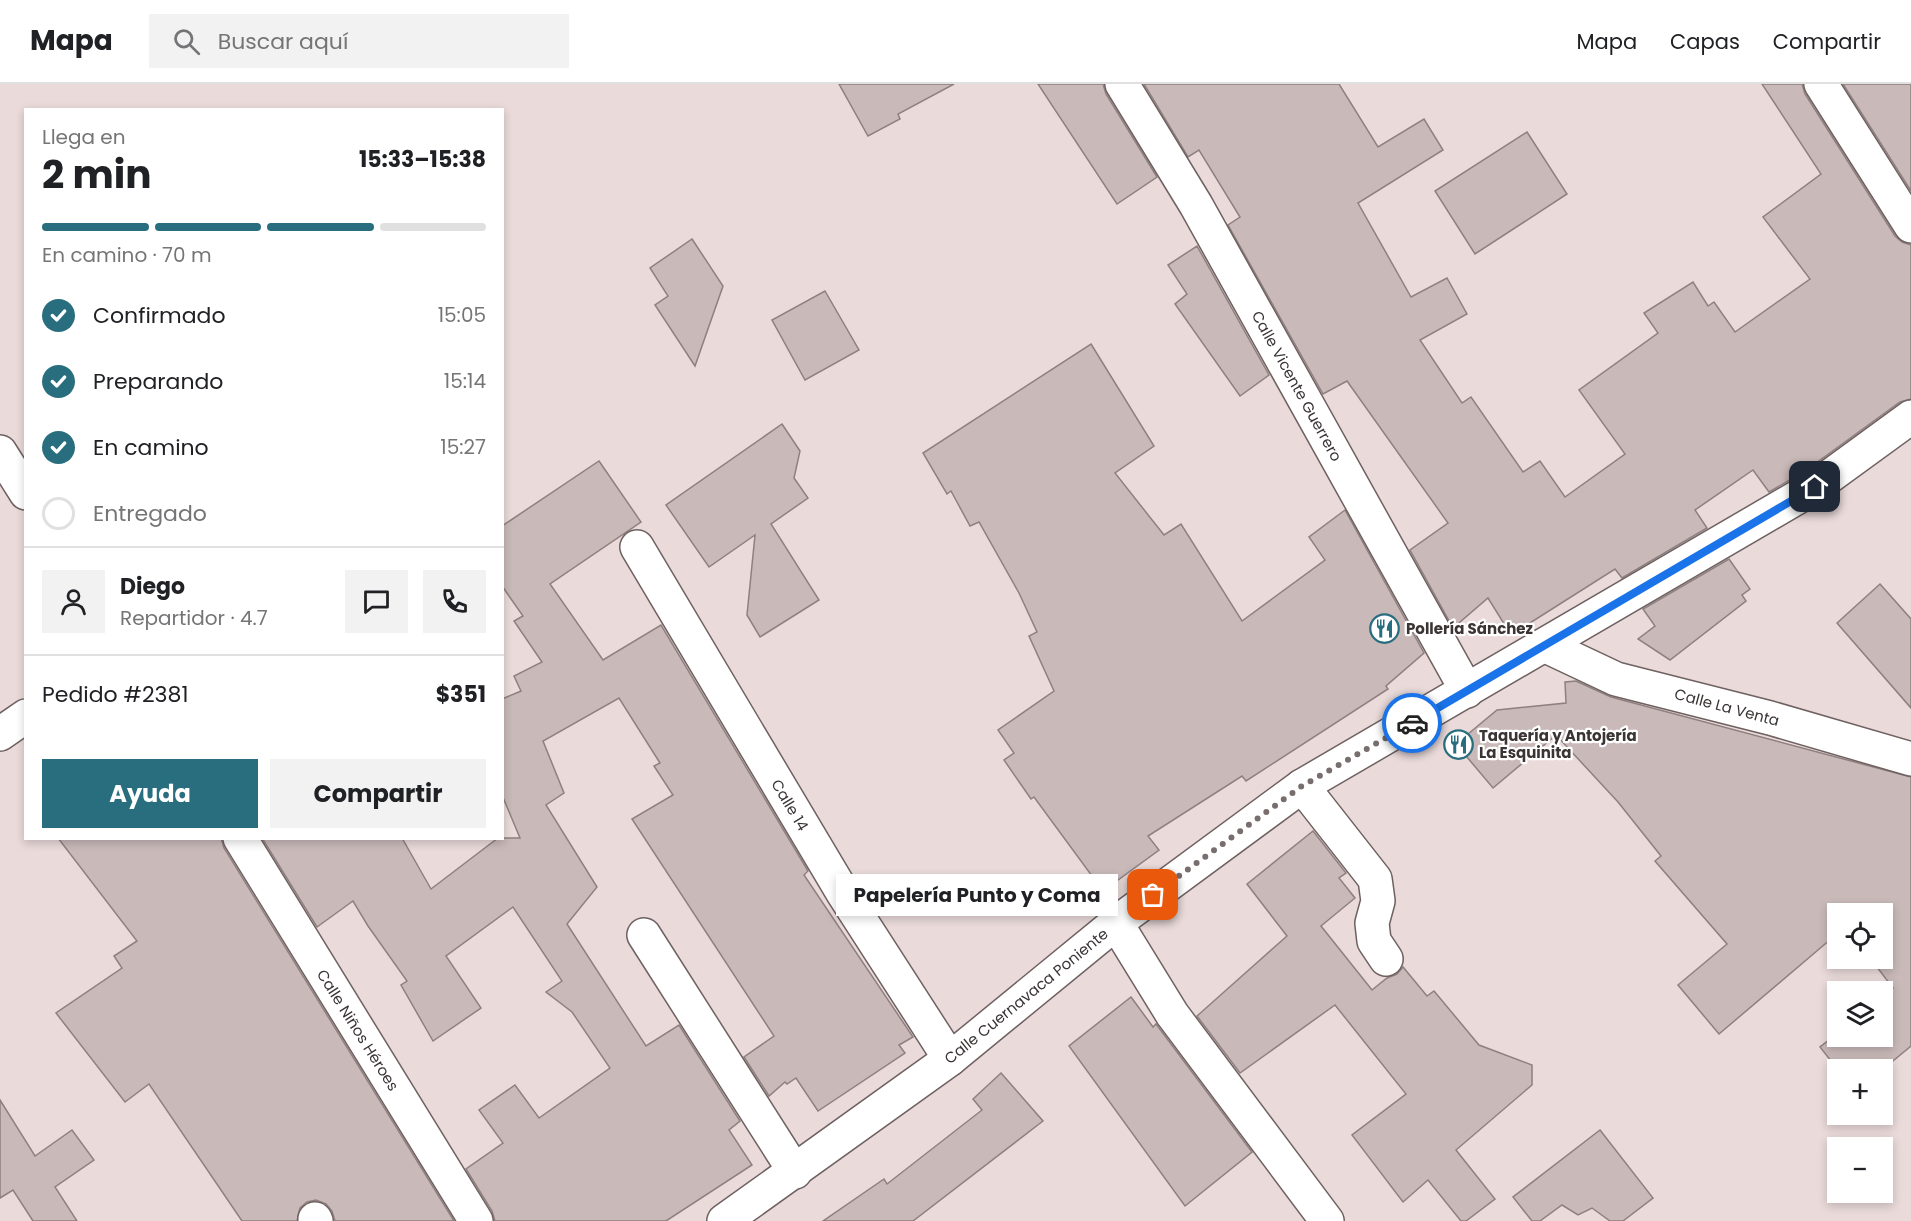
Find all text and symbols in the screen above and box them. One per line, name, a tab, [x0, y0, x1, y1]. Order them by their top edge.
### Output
search box	[149, 14, 569, 68]
text: Mapa	[30, 21, 113, 60]
icon: search	[170, 25, 203, 58]
text: Buscar aquí	[218, 26, 348, 57]
text: Mapa	[1576, 27, 1637, 56]
text: Capas	[1670, 27, 1740, 56]
text: Compartir	[1773, 27, 1881, 56]
text: Llega en	[42, 123, 126, 151]
text: 15:33–15:38	[359, 144, 486, 175]
text: 2 min	[42, 147, 152, 202]
text: En camino · 70 m	[42, 241, 212, 269]
icon: check	[42, 299, 75, 332]
text: Confirmado	[93, 300, 226, 331]
text: 15:05	[438, 301, 486, 329]
street label: Calle Vicente Guerrero	[1247, 307, 1347, 465]
icon: check	[42, 365, 75, 398]
text: Preparando	[93, 366, 223, 397]
text: 15:14	[444, 367, 486, 395]
icon: check	[42, 431, 75, 464]
text: En camino	[93, 432, 209, 463]
text: 15:27	[440, 433, 486, 461]
pin	[1789, 461, 1840, 512]
icon: home	[1798, 470, 1831, 503]
text: Entregado	[93, 498, 207, 529]
button: person	[42, 570, 105, 633]
button: chat	[345, 570, 408, 633]
button: phone	[423, 570, 486, 633]
text: Diego	[120, 571, 185, 602]
text: Repartidor · 4.7	[120, 604, 268, 632]
restaurant icon: Pollería Sánchez	[1369, 612, 1401, 644]
place label: Pollería Sánchez	[1406, 618, 1533, 639]
text: Pedido #2381	[42, 679, 189, 710]
text: $351	[436, 679, 486, 710]
street label: Calle La Venta	[1672, 683, 1782, 731]
courier	[1382, 693, 1442, 753]
icon: car	[1396, 707, 1429, 740]
place label: Taquería y Antojería La Esquinita	[1479, 725, 1637, 763]
restaurant icon: Taquería y Antojería La Esquinita	[1442, 728, 1474, 760]
button: Ayuda	[42, 759, 258, 828]
button: Compartir	[270, 759, 486, 828]
street label: Calle 14	[766, 775, 814, 835]
pin	[1127, 869, 1178, 920]
callout: Papelería Punto y Coma	[835, 874, 1117, 916]
icon: bag	[1136, 878, 1169, 911]
text: Papelería Punto y Coma	[853, 881, 1101, 909]
map controls	[1827, 903, 1893, 1203]
button: locate	[1827, 903, 1893, 969]
street label: Calle Cuernavaca Poniente	[940, 923, 1112, 1069]
street label: Calle Niños Héroes	[312, 965, 404, 1095]
button: layers	[1827, 981, 1893, 1047]
button: +	[1827, 1059, 1893, 1125]
button: −	[1827, 1137, 1893, 1203]

